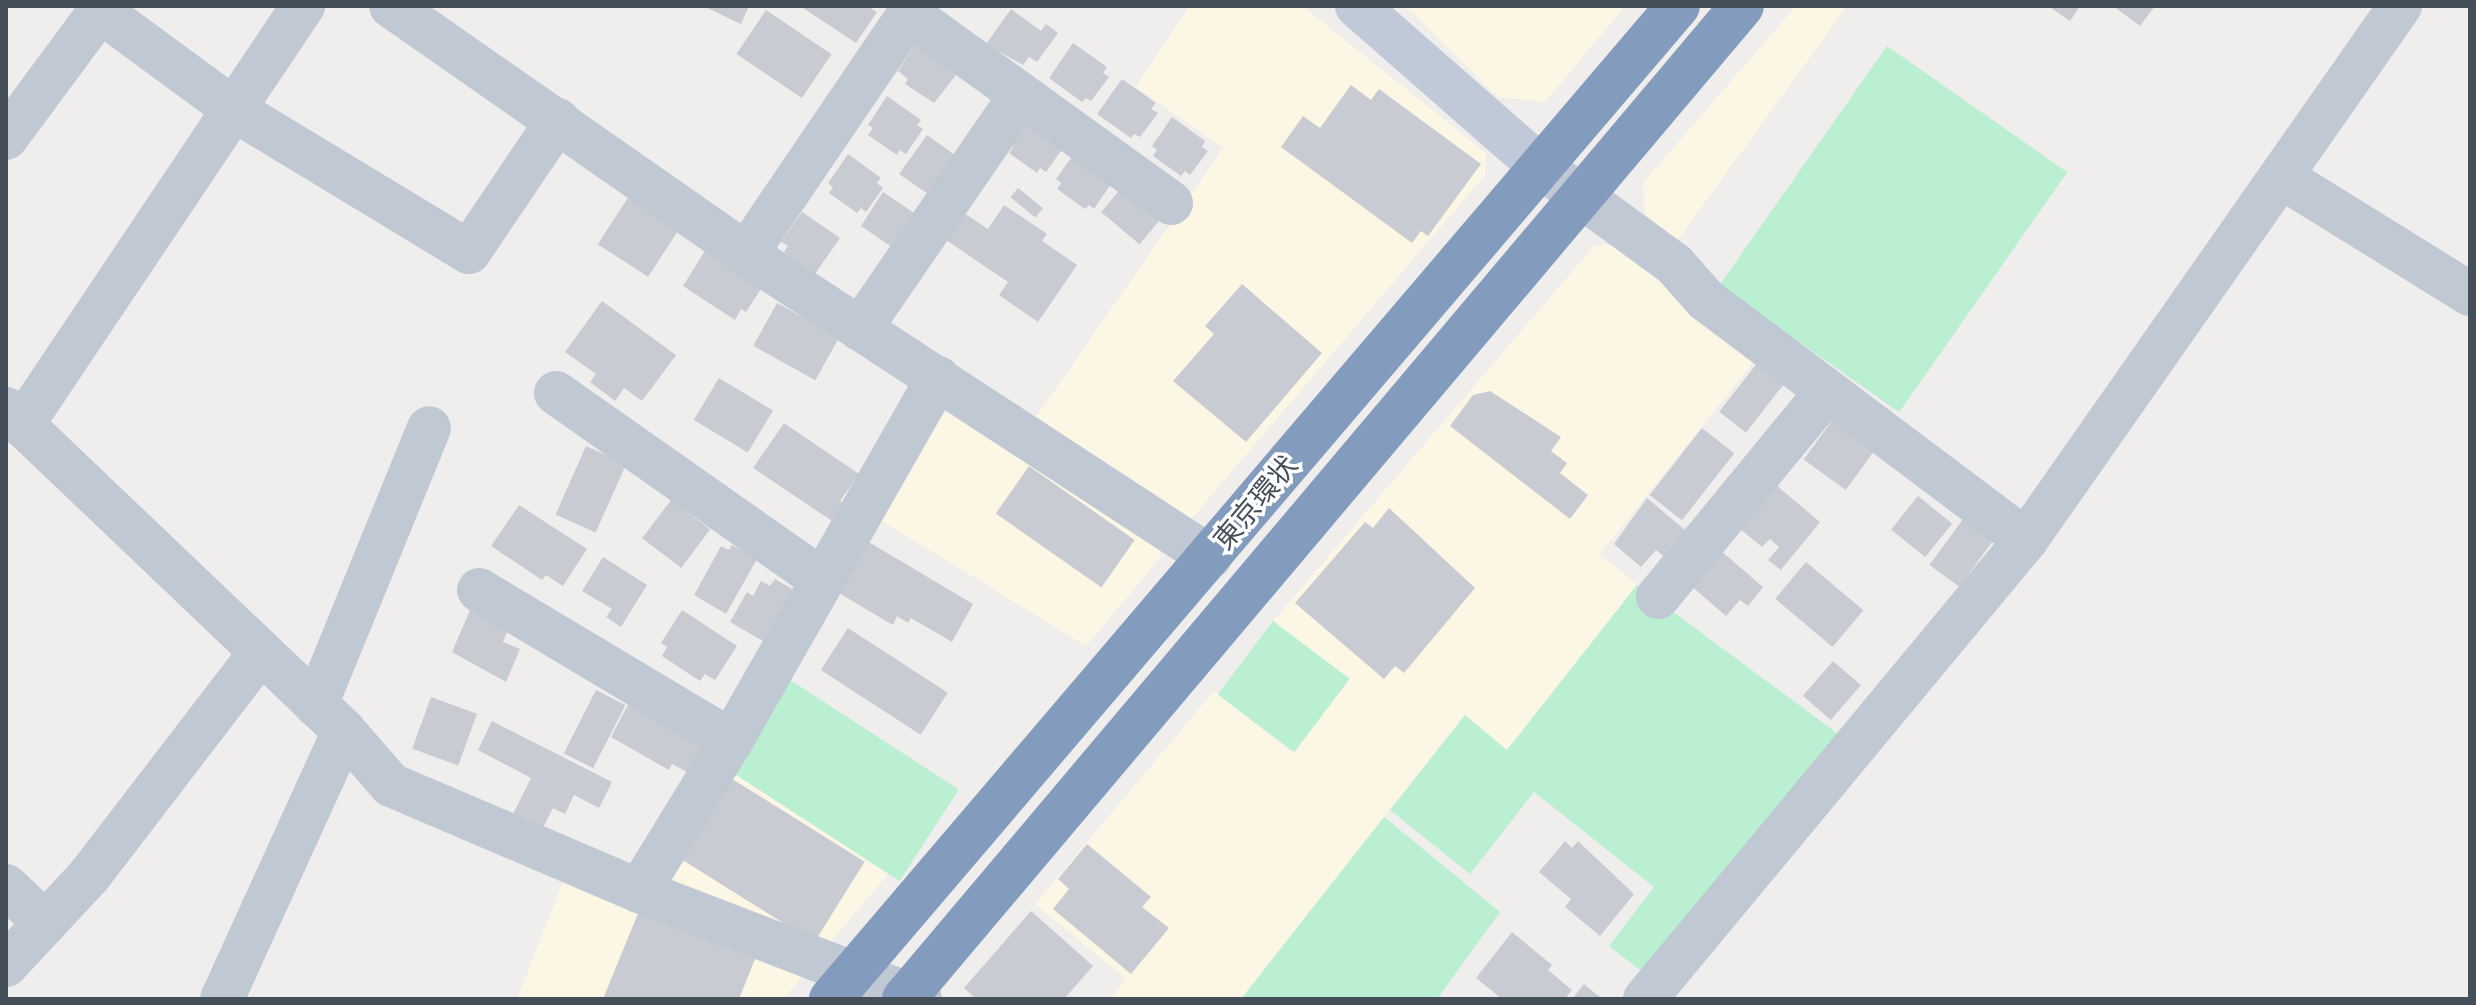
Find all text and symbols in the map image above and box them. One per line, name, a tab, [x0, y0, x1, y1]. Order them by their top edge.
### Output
street label: 東京環状	[1207, 449, 1305, 557]

